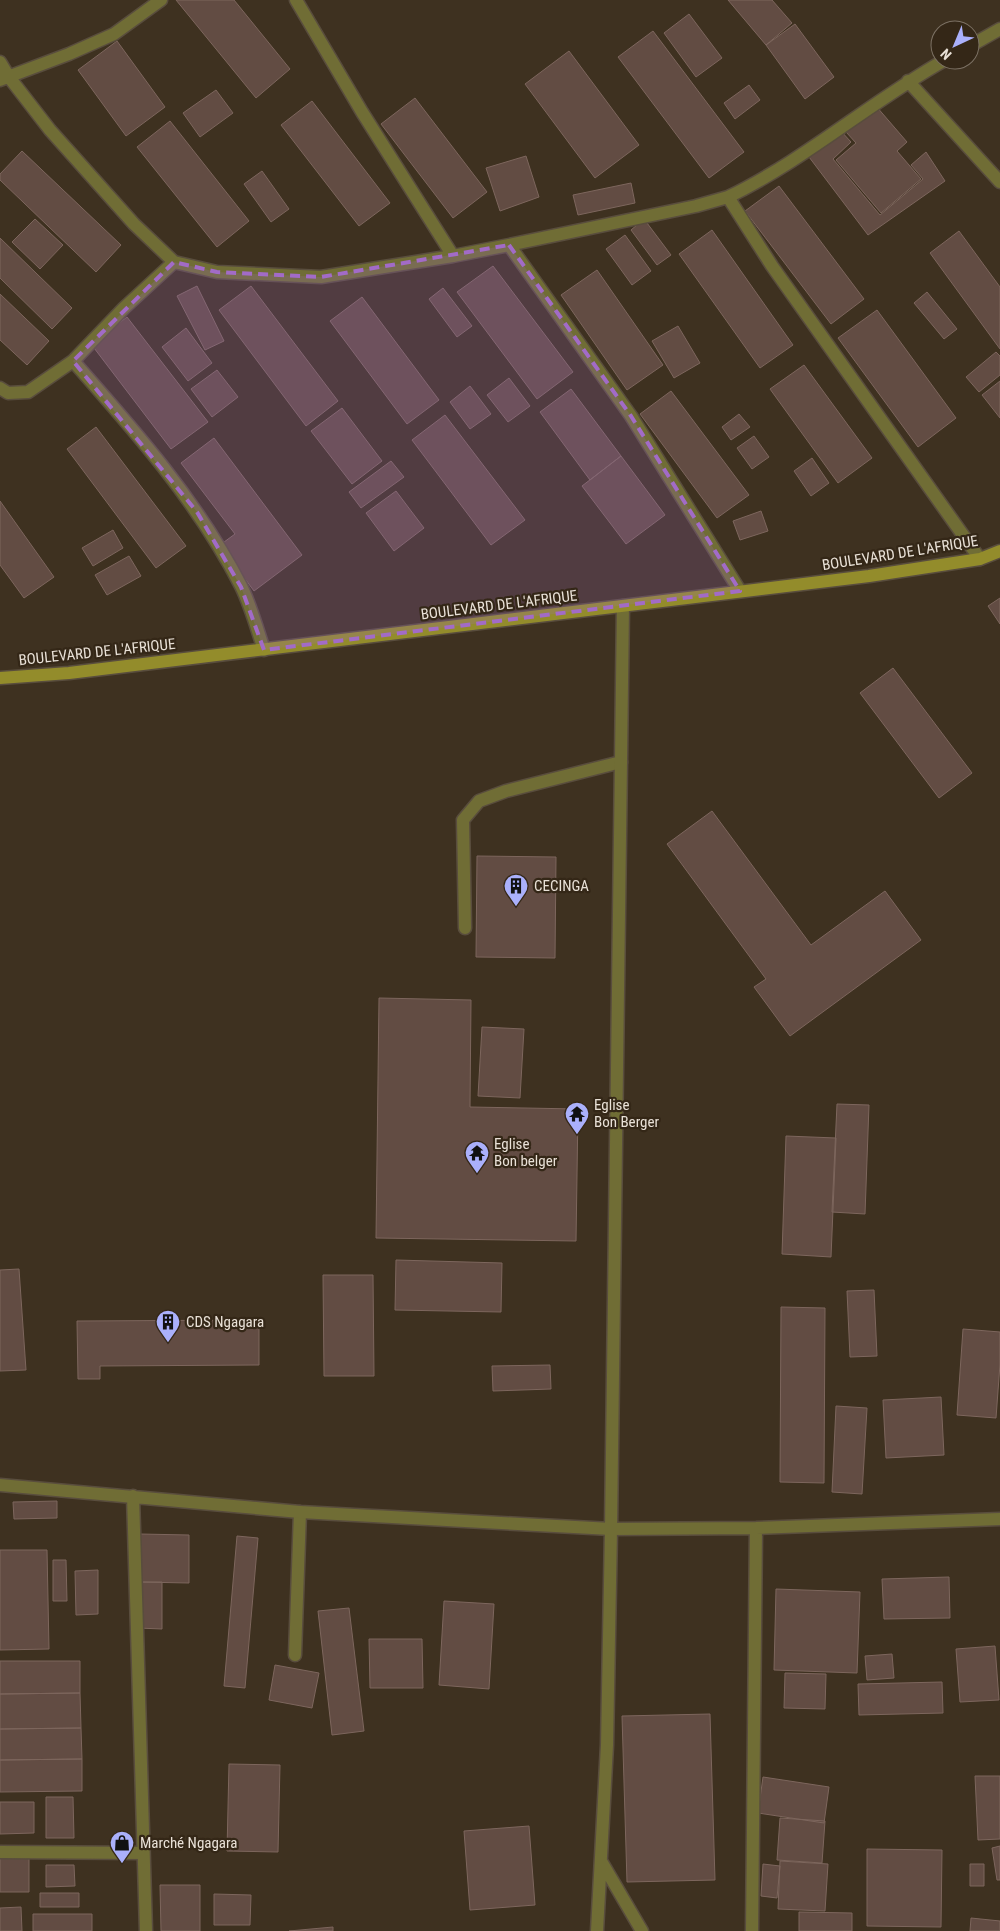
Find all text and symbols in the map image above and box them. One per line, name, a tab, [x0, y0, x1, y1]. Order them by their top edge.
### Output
north arrow	[930, 20, 980, 70]
text: N	[937, 46, 955, 63]
street label: BOULEVARD DE L'AFRIQUE	[821, 532, 979, 574]
street label: BOULEVARD DE L'AFRIQUE	[420, 586, 578, 624]
street label: BOULEVARD DE L'AFRIQUE	[18, 635, 176, 669]
building icon: CECINGA	[503, 873, 529, 907]
place label: CECINGA	[534, 877, 589, 895]
place label: Eglise Bon Berger	[594, 1096, 660, 1131]
temple icon: Eglise Bon Berger	[564, 1101, 590, 1135]
place label: Eglise Bon belger	[494, 1135, 558, 1170]
temple icon: Eglise Bon belger	[464, 1140, 490, 1174]
building icon: CDS Ngagara	[155, 1309, 181, 1343]
place label: CDS Ngagara	[186, 1313, 264, 1331]
shop icon: Marché Ngagara	[109, 1830, 135, 1864]
place label: Marché Ngagara	[140, 1834, 238, 1852]

